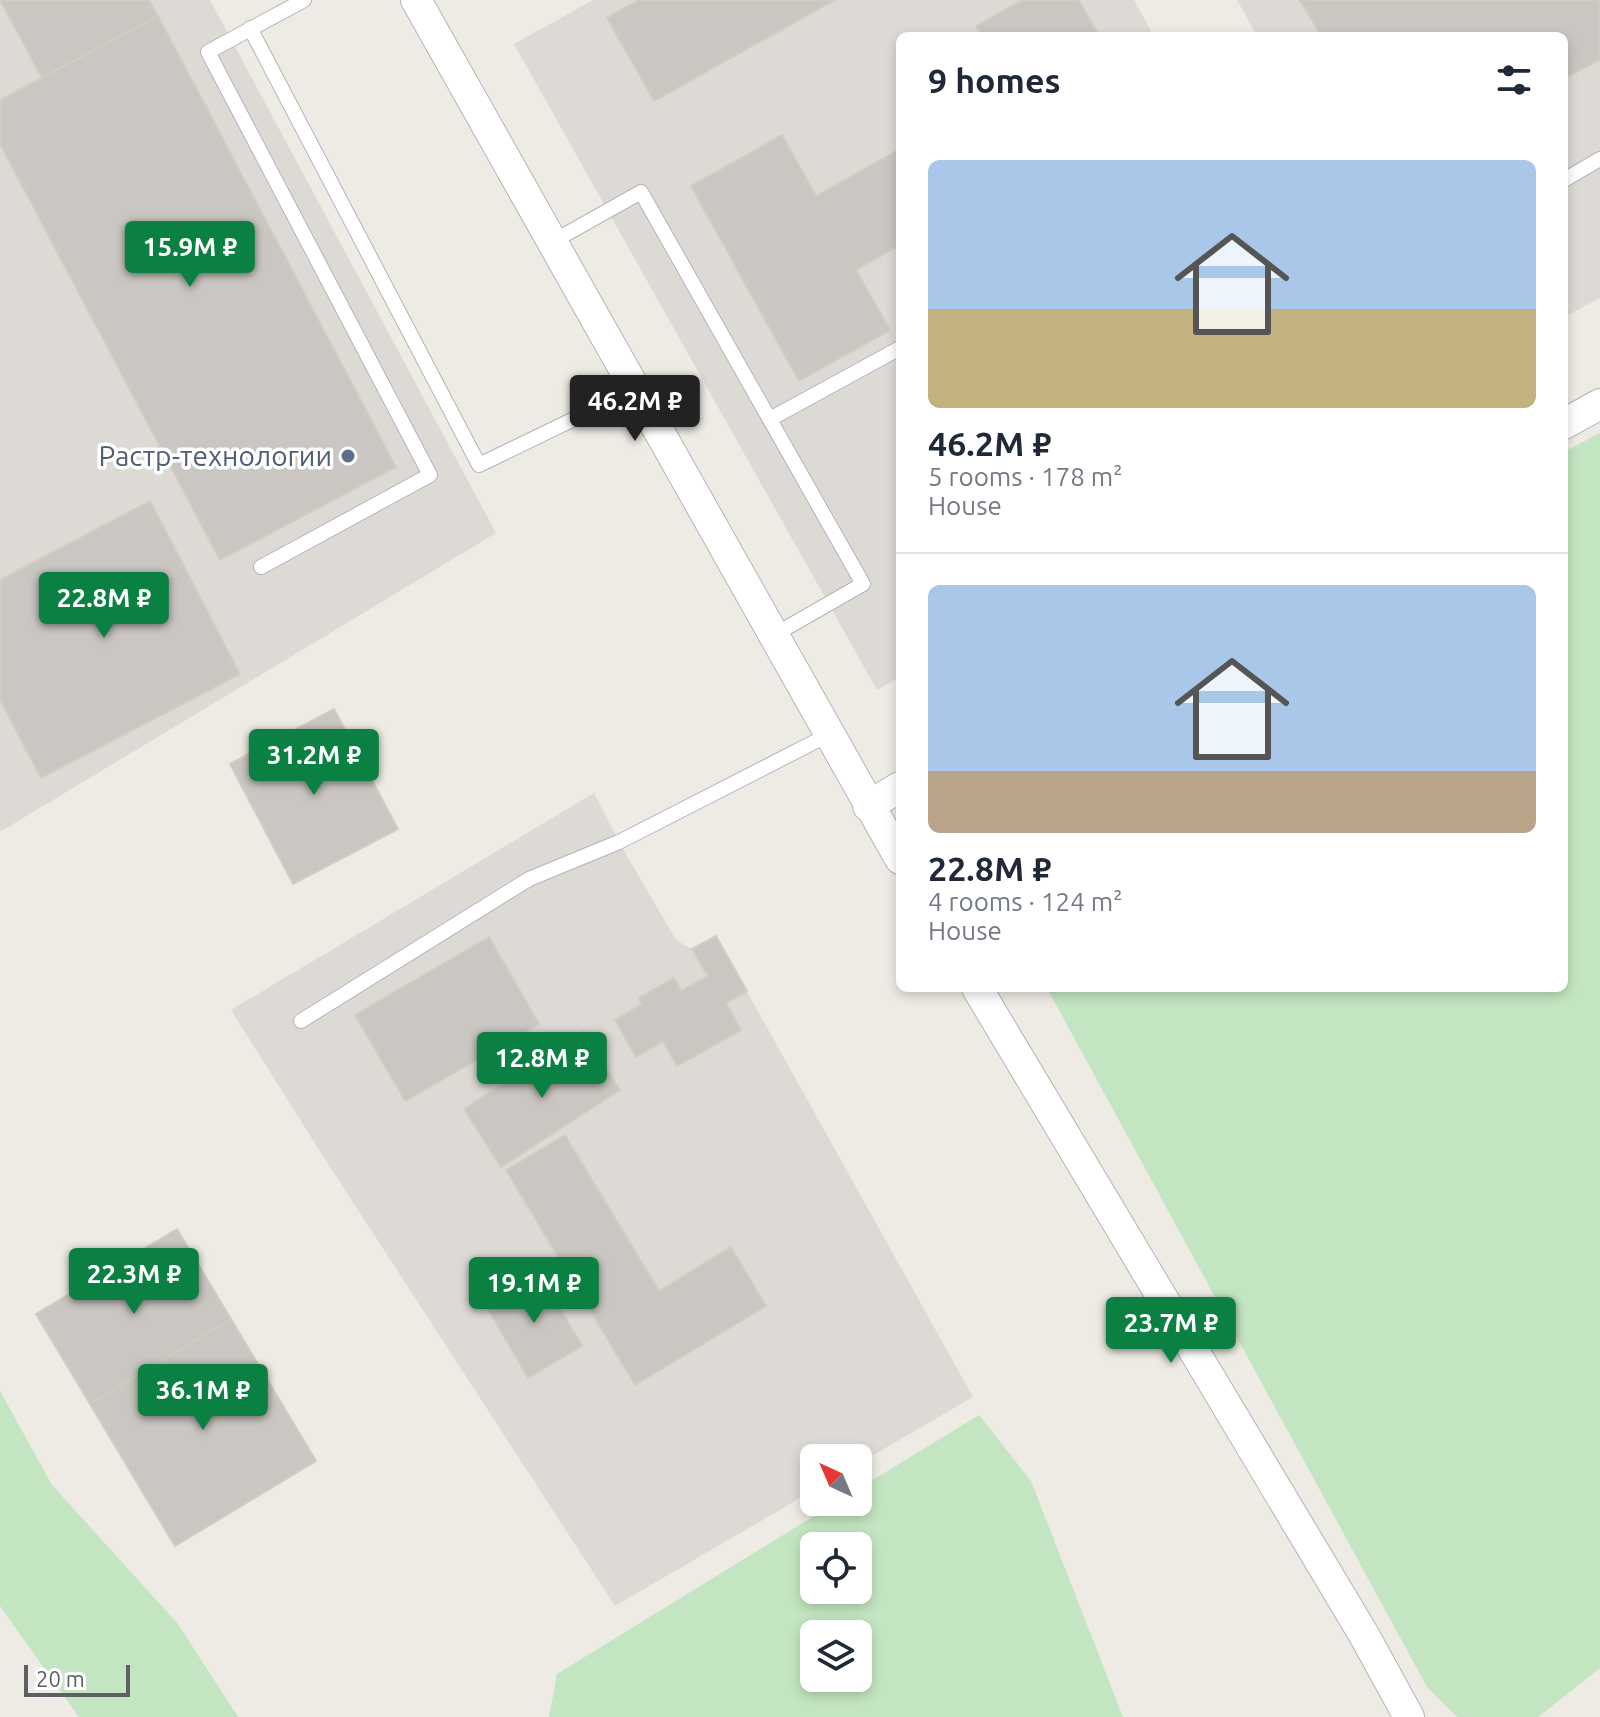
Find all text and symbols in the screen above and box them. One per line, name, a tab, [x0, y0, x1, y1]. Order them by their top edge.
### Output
icon: filters	[1492, 58, 1536, 102]
text: 9 homes	[928, 61, 1061, 99]
icon: home	[1160, 212, 1304, 356]
pin: 15.9M ₽	[116, 221, 264, 289]
text: 15.9M ₽	[143, 232, 237, 261]
pin: 46.2M ₽	[561, 375, 709, 443]
text: 46.2M ₽	[588, 386, 682, 415]
text: 46.2M ₽	[928, 424, 1051, 462]
place label: Растр-технологии	[98, 440, 332, 471]
marker: Растр-технологии	[339, 447, 357, 465]
text: 5 rooms · 178 m²	[928, 462, 1123, 491]
text: House	[928, 491, 1002, 520]
pin: 22.8M ₽	[30, 572, 178, 640]
text: 22.8M ₽	[57, 583, 151, 612]
icon: home	[1160, 637, 1304, 781]
pin: 31.2M ₽	[240, 729, 388, 797]
text: 31.2M ₽	[267, 740, 361, 769]
text: 22.8M ₽	[928, 849, 1051, 887]
text: 4 rooms · 124 m²	[928, 887, 1123, 916]
text: House	[928, 916, 1002, 945]
pin: 12.8M ₽	[468, 1032, 616, 1100]
text: 12.8M ₽	[495, 1043, 589, 1072]
pin: 22.3M ₽	[60, 1248, 208, 1316]
pin: 19.1M ₽	[460, 1257, 608, 1325]
text: 22.3M ₽	[87, 1259, 181, 1288]
text: 19.1M ₽	[487, 1268, 581, 1297]
pin: 23.7M ₽	[1097, 1297, 1245, 1365]
text: 23.7M ₽	[1124, 1308, 1218, 1337]
pin: 36.1M ₽	[129, 1364, 277, 1432]
text: 36.1M ₽	[156, 1375, 250, 1404]
north arrow	[800, 1444, 872, 1516]
map controls	[800, 1444, 872, 1692]
button: locate	[800, 1532, 872, 1604]
button: layers	[800, 1620, 872, 1692]
scale bar	[24, 1661, 130, 1697]
text: 20 m	[36, 1666, 85, 1691]

